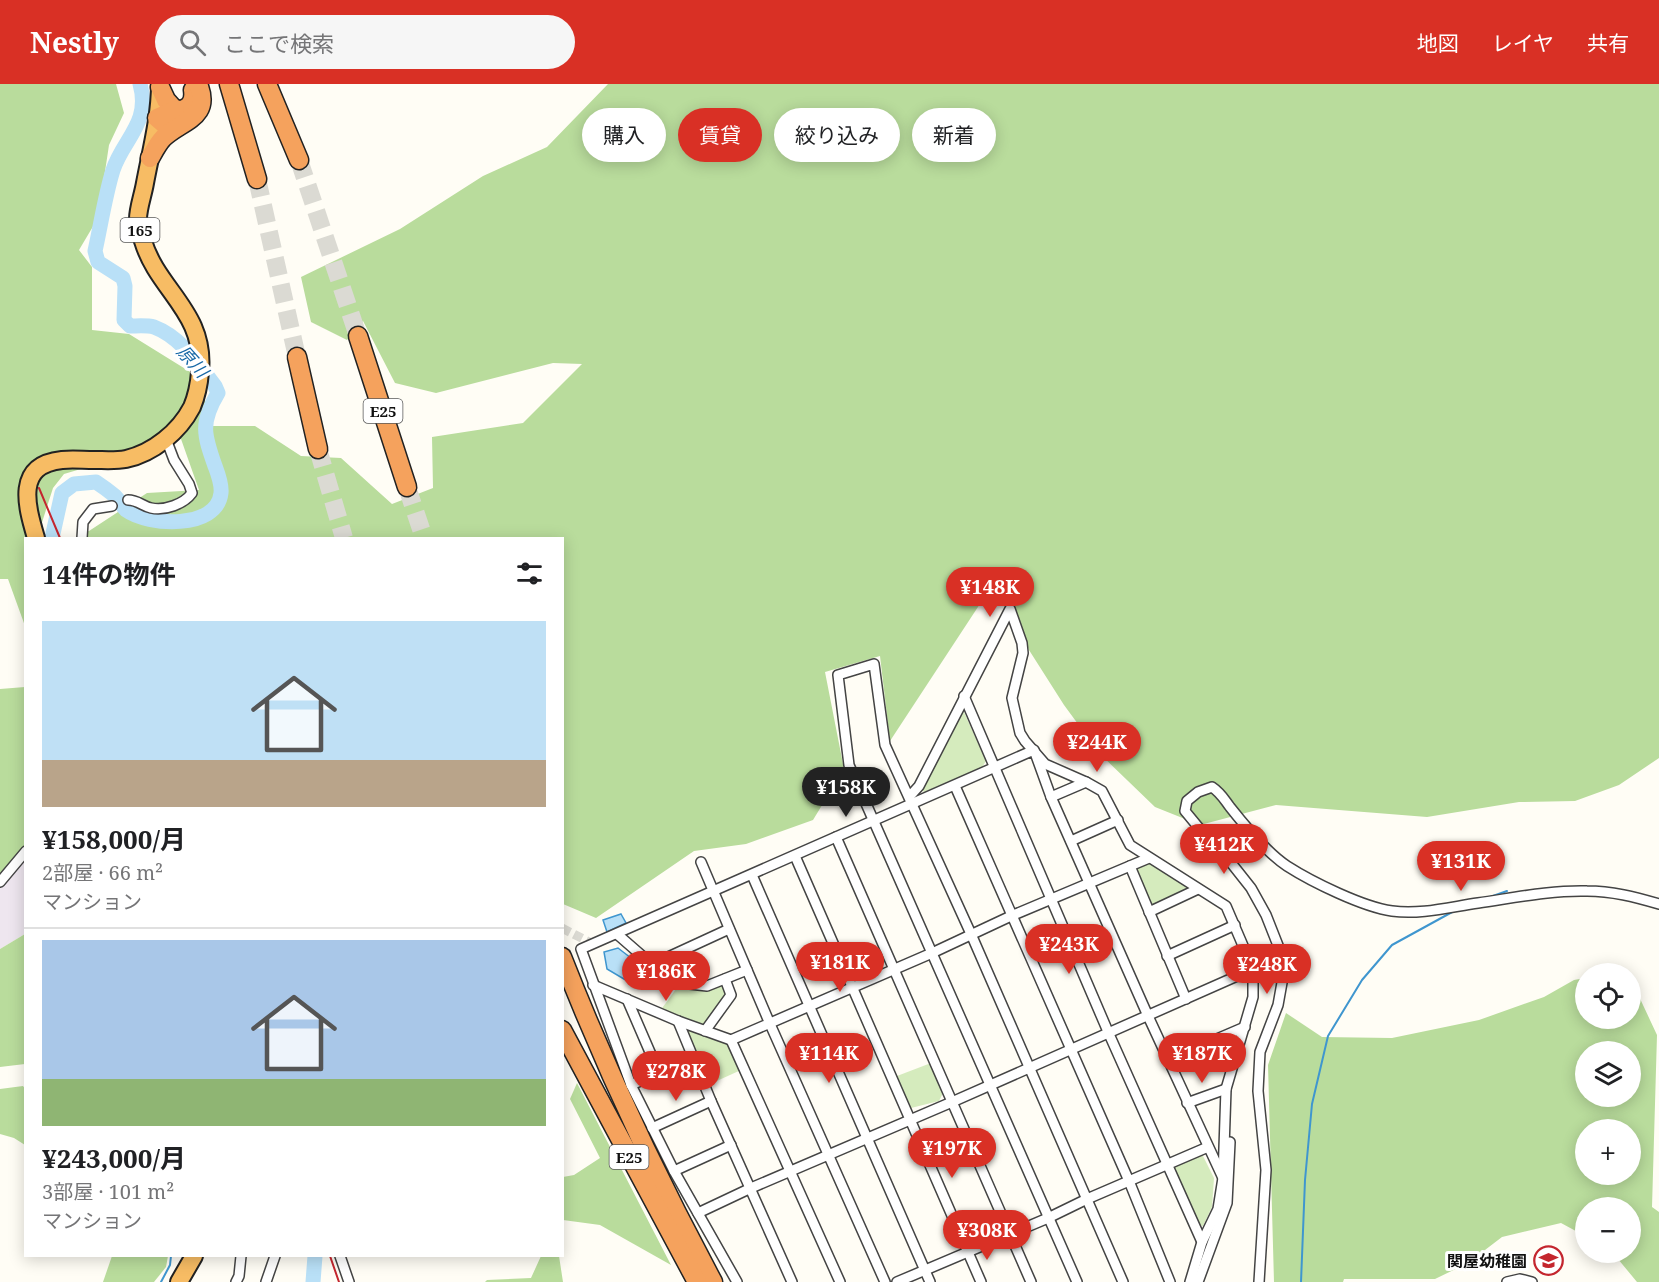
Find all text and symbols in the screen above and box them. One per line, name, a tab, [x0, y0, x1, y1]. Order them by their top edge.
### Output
search box	[155, 15, 575, 69]
text: Nestly	[30, 23, 119, 61]
icon: search	[176, 26, 209, 59]
text: ここで検索	[224, 28, 334, 58]
text: 地図	[1417, 29, 1459, 57]
text: レイヤ	[1492, 29, 1554, 57]
text: 共有	[1587, 29, 1629, 57]
chip: 購入	[582, 108, 666, 162]
chip: 賃貸	[678, 108, 762, 162]
chip: 絞り込み	[774, 108, 900, 162]
chip: 新着	[912, 108, 996, 162]
road number: 165	[120, 218, 160, 242]
water label: 原川	[172, 340, 215, 384]
road number: E25	[364, 399, 403, 423]
text: 14件の物件	[42, 556, 175, 592]
icon: filters	[513, 557, 546, 590]
pin: ¥148K	[948, 567, 1032, 618]
text: ¥148K	[960, 573, 1020, 600]
icon: home	[240, 660, 348, 768]
pin: ¥244K	[1055, 722, 1139, 773]
text: ¥244K	[1067, 728, 1127, 755]
pin: ¥158K	[804, 767, 888, 818]
text: ¥158K	[816, 773, 876, 800]
text: ¥158,000/月	[42, 821, 186, 857]
pin: ¥412K	[1182, 824, 1266, 875]
text: ¥412K	[1194, 830, 1254, 857]
pin: ¥131K	[1419, 841, 1503, 892]
text: ¥131K	[1431, 847, 1491, 874]
text: 2部屋 · 66 m²	[42, 859, 163, 886]
text: マンション	[42, 888, 142, 915]
pin: ¥243K	[1027, 924, 1111, 975]
text: ¥243K	[1039, 930, 1099, 957]
pin: ¥181K	[798, 942, 882, 993]
pin: ¥248K	[1225, 944, 1309, 995]
text: ¥181K	[810, 948, 870, 975]
text: ¥248K	[1237, 950, 1297, 977]
pin: ¥186K	[624, 951, 708, 1002]
text: ¥186K	[636, 957, 696, 984]
map controls	[1575, 963, 1641, 1263]
button: locate	[1575, 963, 1641, 1029]
icon: home	[240, 979, 348, 1087]
pin: ¥114K	[787, 1033, 871, 1084]
pin: ¥187K	[1160, 1033, 1244, 1084]
text: ¥114K	[799, 1039, 859, 1066]
text: ¥187K	[1172, 1039, 1232, 1066]
button: layers	[1575, 1041, 1641, 1107]
pin: ¥278K	[634, 1051, 718, 1102]
text: ¥278K	[646, 1057, 706, 1084]
button: +	[1575, 1119, 1641, 1185]
pin: ¥197K	[910, 1128, 994, 1179]
text: ¥197K	[922, 1134, 982, 1161]
text: ¥243,000/月	[42, 1140, 186, 1176]
road number: E25	[610, 1145, 648, 1169]
text: 3部屋 · 101 m²	[42, 1178, 174, 1205]
button: −	[1575, 1197, 1641, 1263]
text: マンション	[42, 1207, 142, 1234]
pin: ¥308K	[945, 1210, 1029, 1261]
text: ¥308K	[957, 1216, 1017, 1243]
school or university icon: 関屋幼稚園	[1532, 1245, 1564, 1277]
place label: 関屋幼稚園	[1447, 1250, 1527, 1272]

